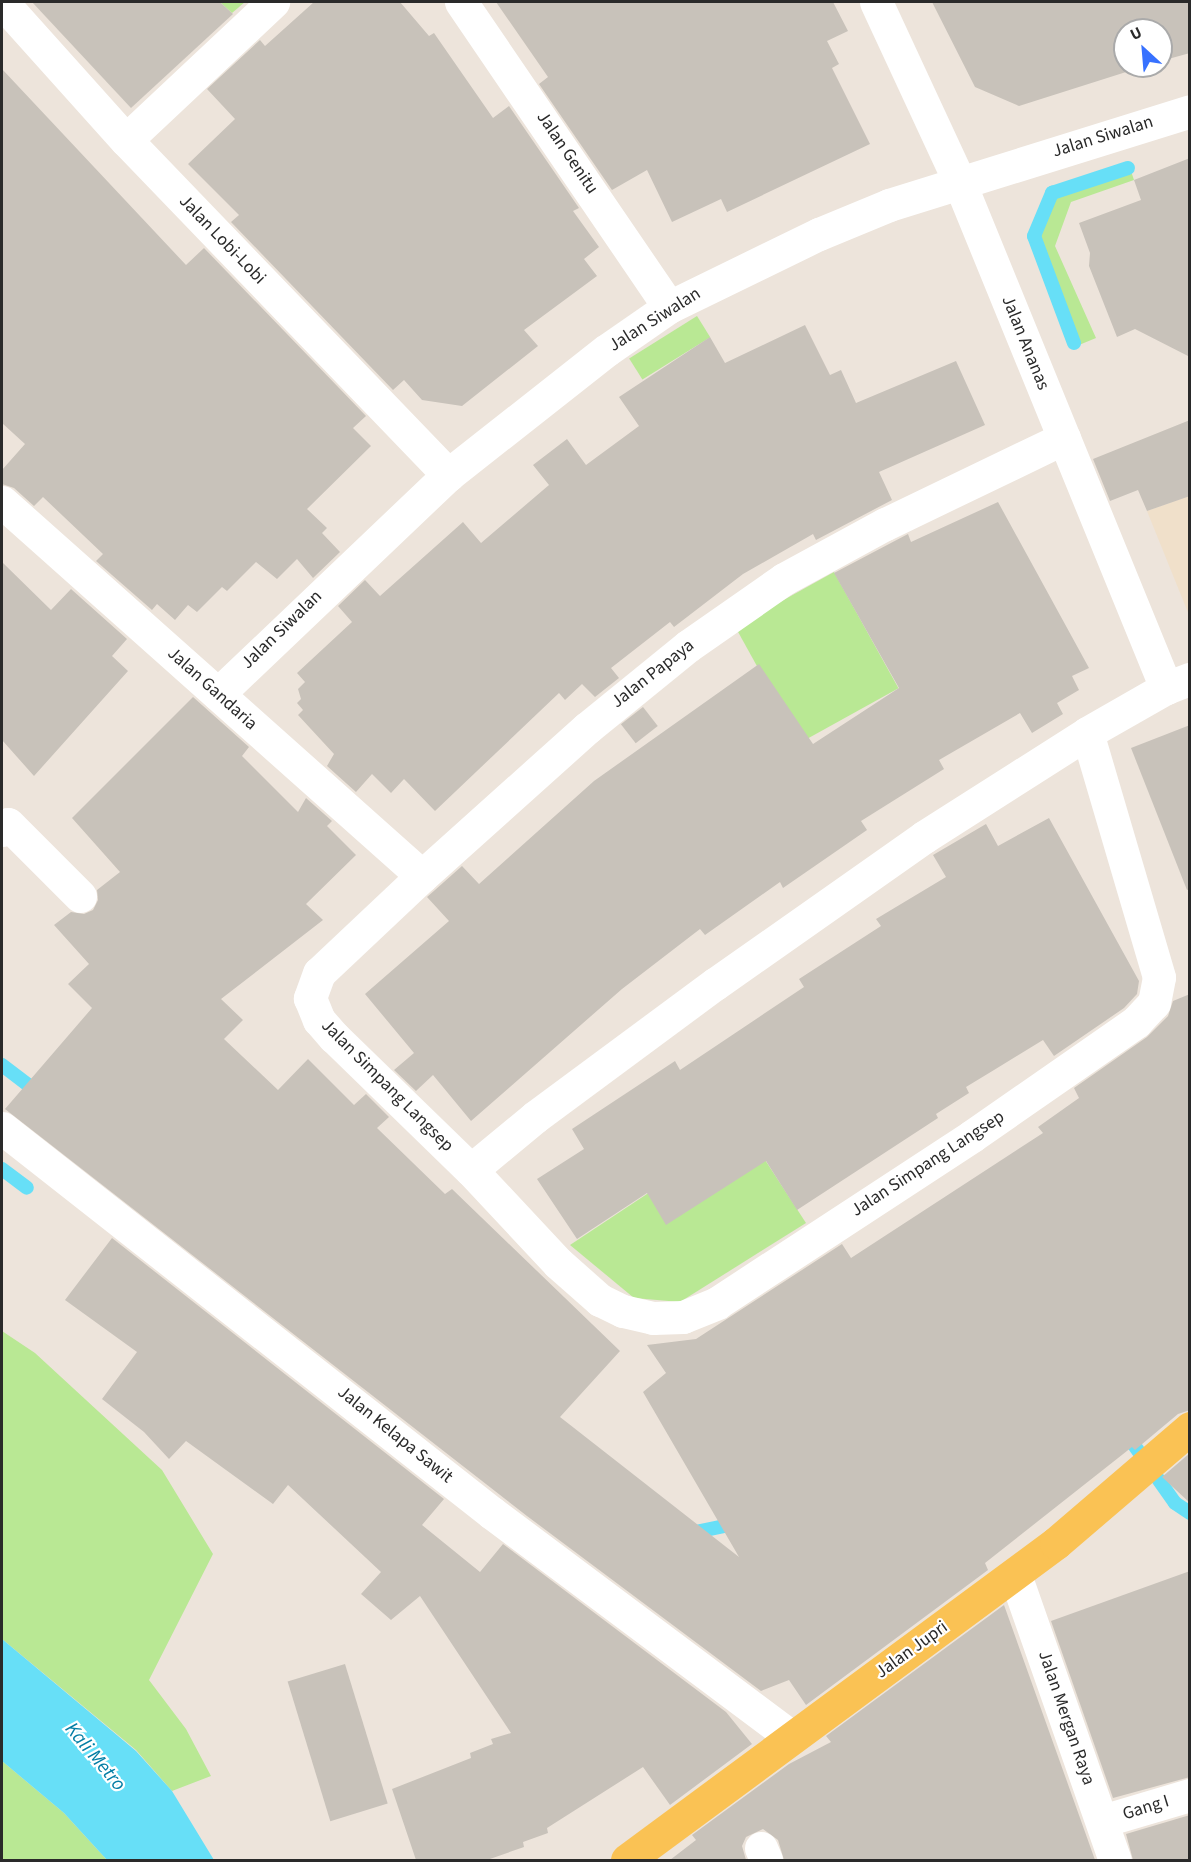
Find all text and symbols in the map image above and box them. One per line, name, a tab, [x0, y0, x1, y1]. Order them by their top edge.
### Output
north arrow	[1113, 18, 1173, 78]
text: U	[1126, 21, 1146, 46]
street label: Jalan Genitu	[531, 108, 603, 198]
street label: Jalan Siwalan	[1050, 111, 1156, 163]
street label: Jalan Lobi-Lobi	[174, 191, 270, 289]
street label: Jalan Siwalan	[605, 283, 705, 357]
street label: Jalan Ananas	[996, 293, 1054, 393]
street label: Jalan Siwalan	[237, 586, 327, 674]
street label: Jalan Papaya	[607, 635, 699, 713]
street label: Jalan Gandaria	[163, 643, 261, 735]
street label: Jalan Simpang Langsep	[316, 1015, 458, 1157]
street label: Jalan Simpang Langsep	[847, 1106, 1009, 1222]
street label: Jalan Kelapa Sawit	[333, 1382, 457, 1488]
street label: Jalan Jupri	[872, 1617, 952, 1683]
street label: Jalan Mergan Raya	[1033, 1648, 1099, 1788]
water label: Kali Metro	[59, 1718, 131, 1796]
street label: Gang I	[1120, 1791, 1172, 1825]

